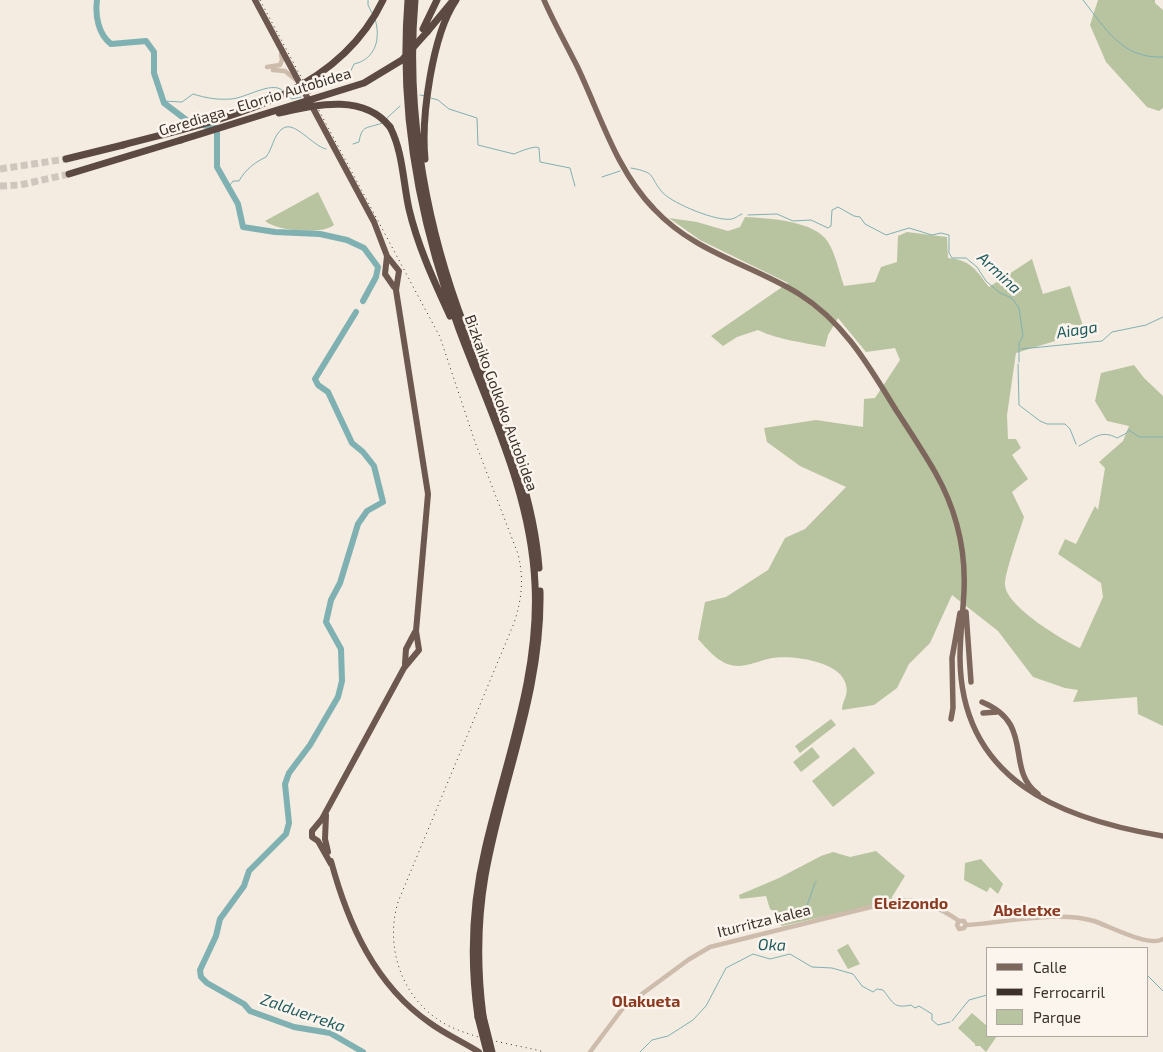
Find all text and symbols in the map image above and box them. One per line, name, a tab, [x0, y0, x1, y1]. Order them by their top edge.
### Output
street label: Gerediaga - Elorrio Autobidea	[157, 64, 353, 140]
water label: Armina	[973, 248, 1025, 298]
street label: Bizkaiko Golkoko Autobidea	[461, 312, 541, 494]
water label: Aiaga	[1055, 317, 1099, 343]
district label: Eleizondo	[874, 894, 948, 914]
street label: Iturritza kalea	[715, 901, 813, 941]
district label: Abeletxe	[993, 901, 1061, 921]
water label: Oka	[758, 935, 786, 955]
legend	[986, 947, 1148, 1037]
text: Calle	[1033, 958, 1067, 976]
text: Ferrocarril	[1033, 983, 1105, 1001]
water label: Zalduerreka	[258, 990, 348, 1036]
district label: Olakueta	[612, 992, 680, 1012]
text: Parque	[1033, 1008, 1081, 1026]

